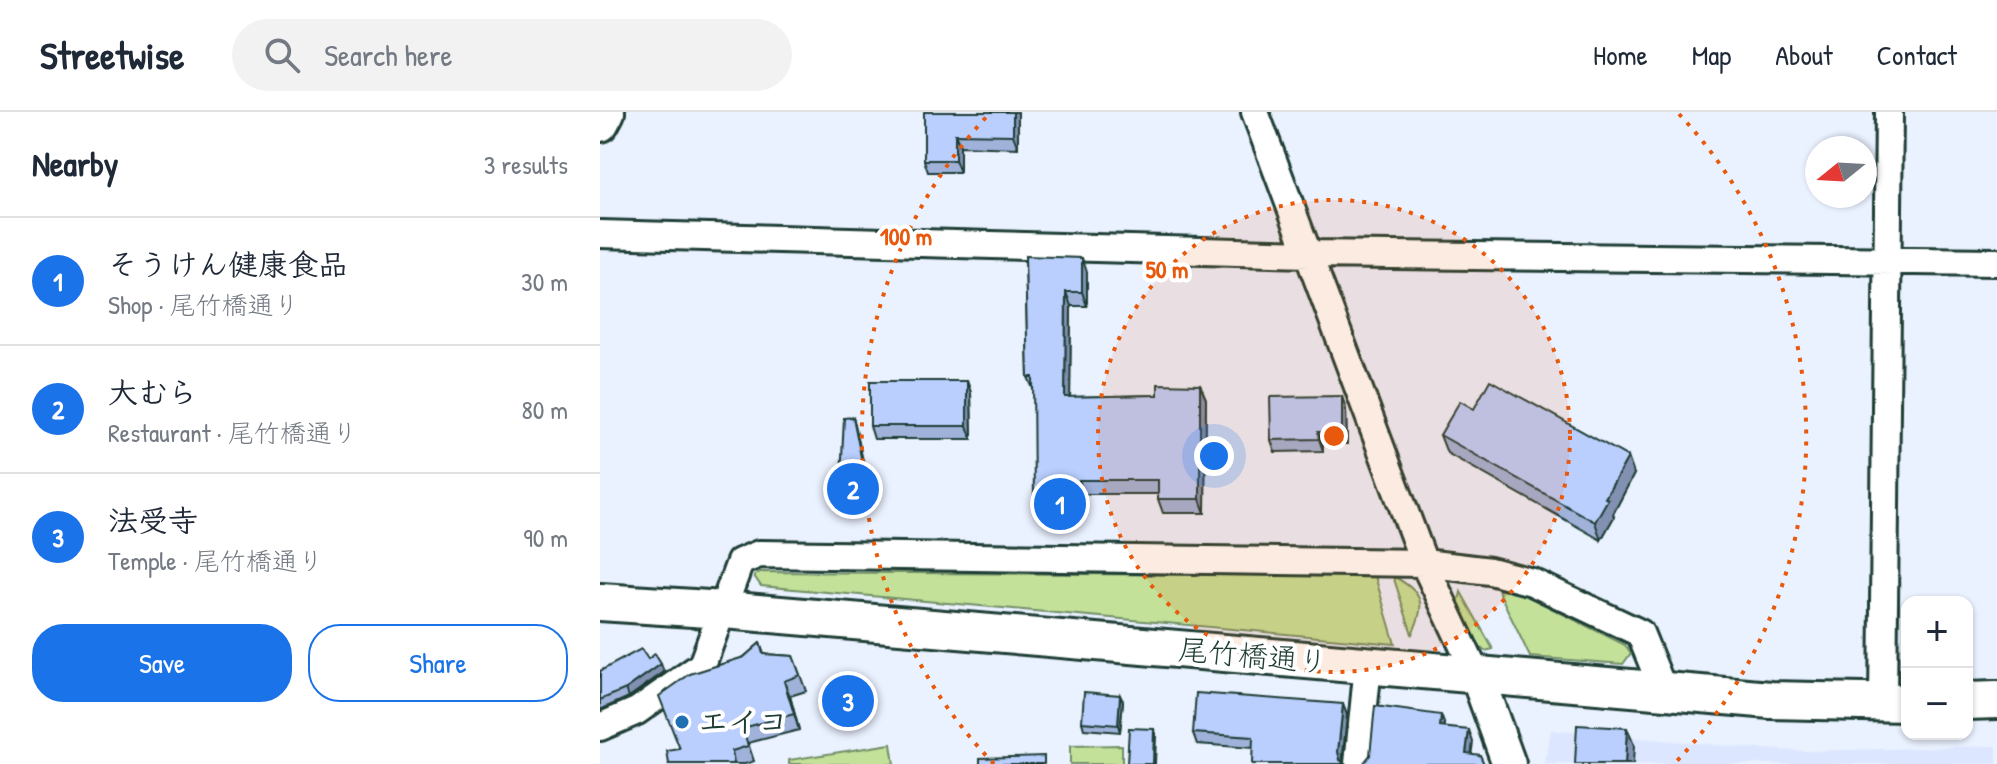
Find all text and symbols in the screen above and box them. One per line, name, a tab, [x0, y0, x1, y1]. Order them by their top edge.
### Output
search box	[232, 19, 792, 91]
text: Streetwise	[40, 29, 184, 81]
icon: search	[260, 33, 304, 77]
text: Search here	[324, 35, 453, 75]
text: Home	[1593, 36, 1648, 74]
text: Map	[1692, 36, 1731, 74]
text: About	[1775, 36, 1833, 74]
text: Contact	[1877, 36, 1957, 74]
north arrow	[1805, 136, 1877, 208]
text: Nearby	[32, 141, 118, 187]
text: 3 results	[484, 147, 568, 182]
text: 100 m	[880, 220, 932, 252]
text: そうけん健康食品	[108, 244, 348, 284]
text: 50 m	[1146, 253, 1188, 285]
text: 1	[53, 264, 63, 299]
text: 30 m	[521, 264, 568, 299]
text: Shop · 尾竹橋通り	[108, 287, 300, 322]
text: 大むら	[108, 372, 198, 412]
text: 2	[52, 392, 64, 427]
text: 80 m	[521, 392, 568, 427]
text: Restaurant · 尾竹橋通り	[108, 415, 358, 450]
centre of rings	[1320, 422, 1348, 450]
your location	[1194, 436, 1234, 476]
pin: 2	[827, 459, 879, 519]
pin: 1	[1034, 474, 1086, 534]
text: 法受寺	[108, 500, 198, 540]
text: 3	[52, 520, 64, 555]
text: 90 m	[523, 520, 568, 555]
text: Temple · 尾竹橋通り	[108, 543, 324, 578]
map controls	[1901, 596, 1973, 740]
button: +	[1901, 596, 1973, 668]
button: Save	[32, 624, 292, 702]
button: Share	[308, 624, 568, 702]
street label: 尾竹橋通り	[1177, 629, 1330, 681]
button: −	[1901, 668, 1973, 740]
pin: 3	[822, 671, 874, 731]
place label: エイコ	[698, 701, 788, 741]
marker: エイコ	[673, 713, 691, 731]

